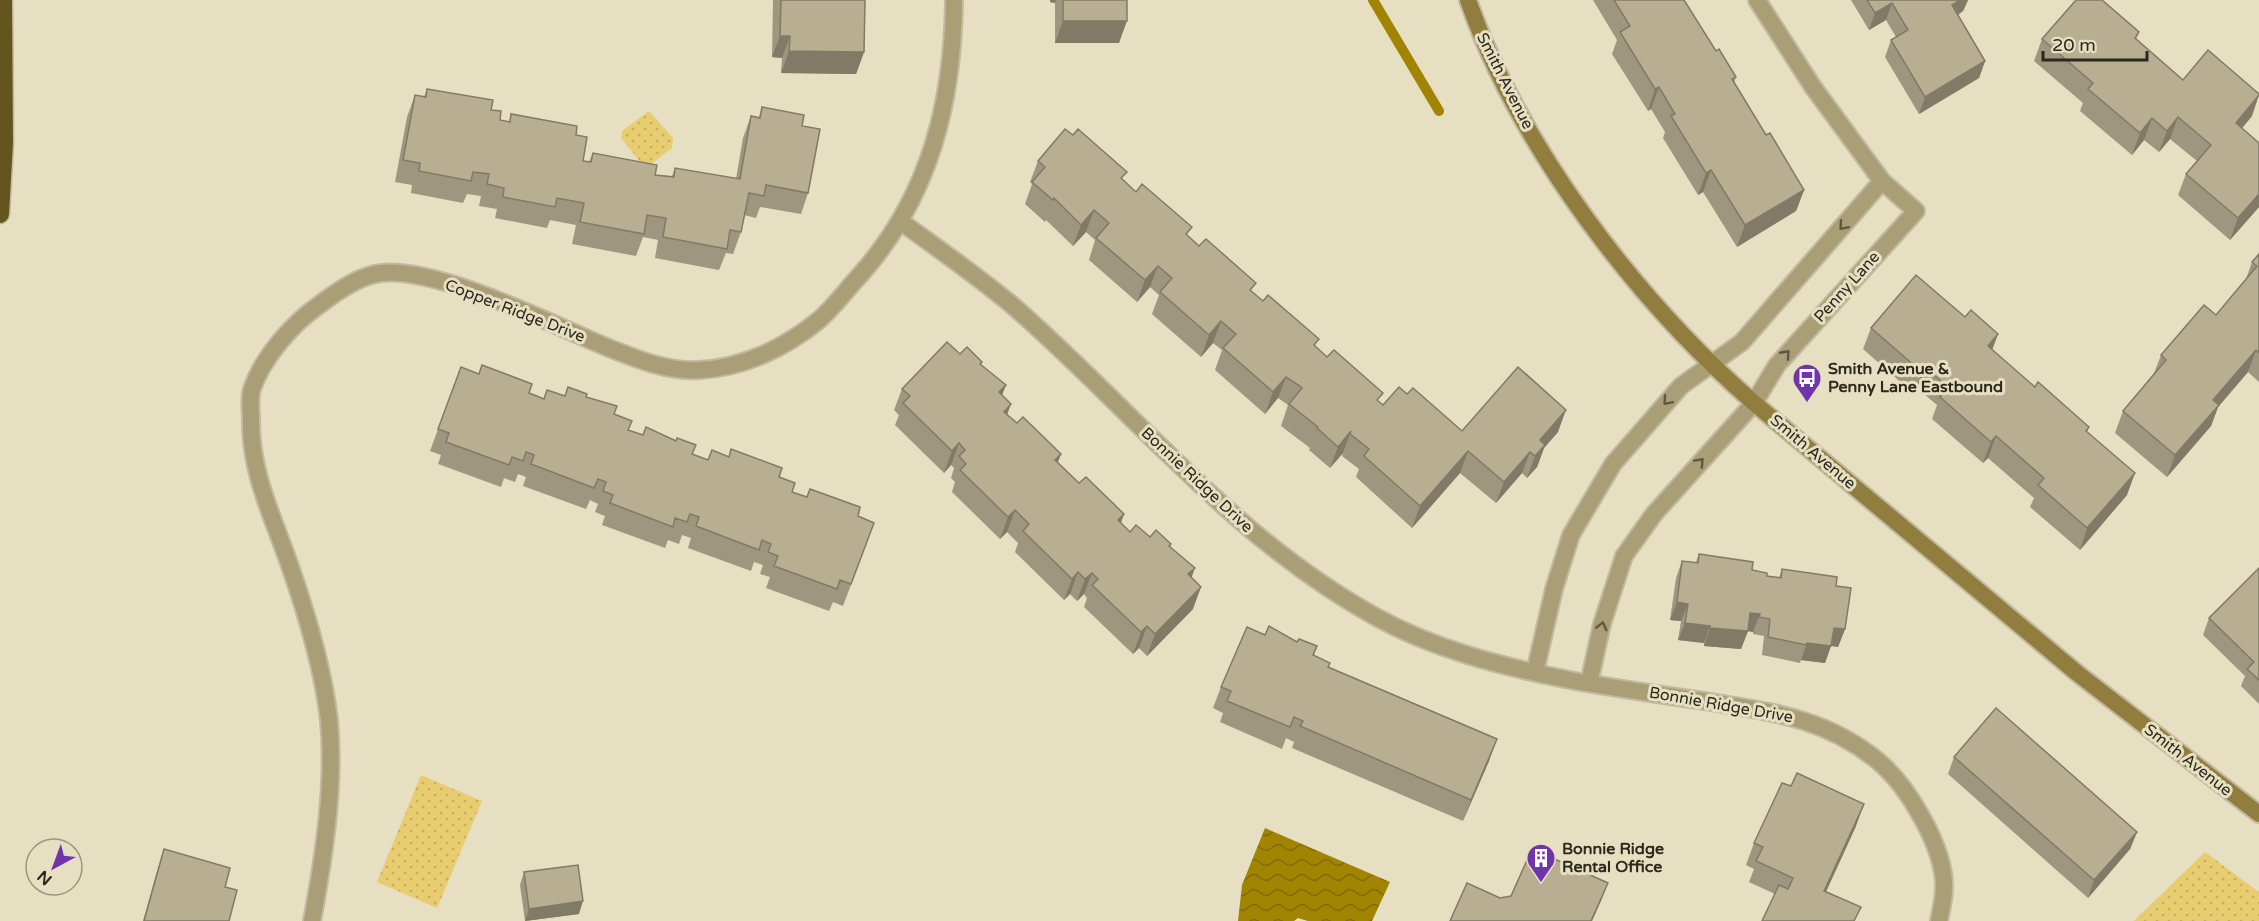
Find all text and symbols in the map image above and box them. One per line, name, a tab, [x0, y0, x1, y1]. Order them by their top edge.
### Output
scale bar	[2043, 24, 2146, 62]
street label: Smith Avenue	[1472, 29, 1538, 133]
text: 20 m	[2052, 34, 2096, 56]
one-way arrow	[1839, 219, 1850, 229]
street label: Penny Lane	[1810, 247, 1884, 327]
street label: Copper Ridge Drive	[442, 275, 588, 347]
one-way arrow	[1779, 350, 1790, 361]
place label: Smith Avenue & Penny Lane Eastbound	[1828, 359, 2003, 397]
bus stop icon: Smith Avenue & Penny Lane Eastbound	[1791, 362, 1823, 404]
one-way arrow	[1664, 394, 1675, 405]
street label: Smith Avenue	[1766, 410, 1860, 494]
street label: Bonnie Ridge Drive	[1137, 423, 1257, 537]
one-way arrow	[1693, 458, 1704, 468]
one-way arrow	[1595, 621, 1608, 631]
street label: Bonnie Ridge Drive	[1648, 683, 1794, 727]
street label: Smith Avenue	[2140, 720, 2236, 800]
north arrow	[24, 837, 84, 897]
place label: Bonnie Ridge Rental Office	[1562, 839, 1664, 877]
building icon: Bonnie Ridge Rental Office	[1525, 842, 1557, 884]
text: N	[33, 866, 56, 889]

